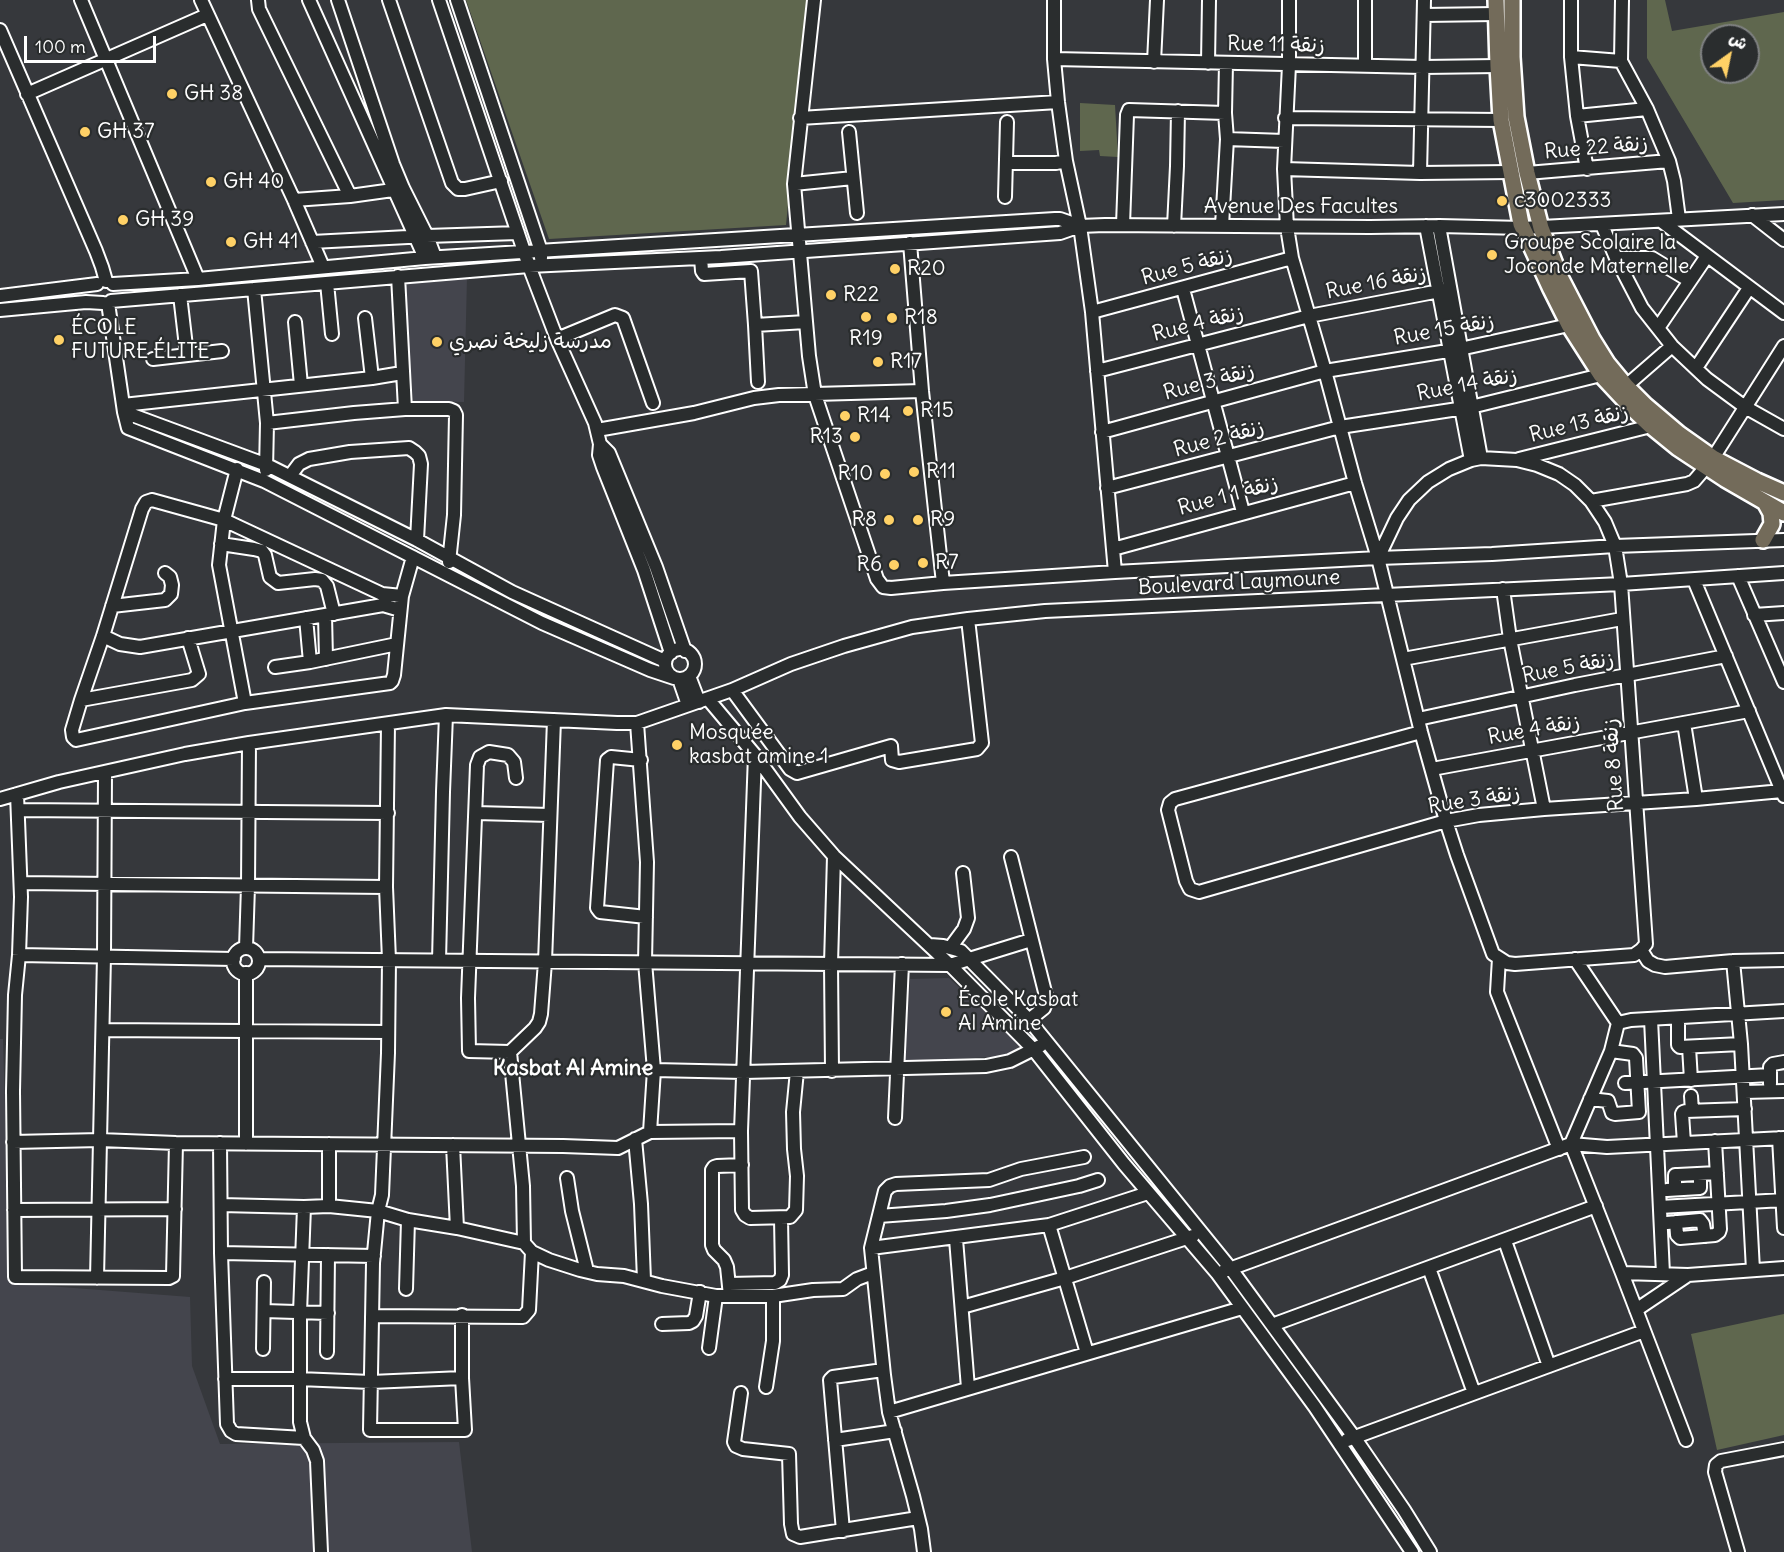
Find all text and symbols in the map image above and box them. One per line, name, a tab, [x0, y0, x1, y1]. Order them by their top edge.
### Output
scale bar	[27, 24, 159, 62]
north arrow	[1700, 24, 1760, 84]
text: ش	[1726, 27, 1752, 54]
street label: Rue 11 زنقة	[1227, 32, 1325, 58]
text: 100 m	[35, 35, 86, 58]
place label: GH 38	[184, 81, 243, 107]
marker: GH 38	[165, 87, 179, 101]
place label: GH 37	[97, 119, 154, 145]
marker: GH 37	[78, 125, 92, 139]
street label: Rue 22 زنقة	[1543, 131, 1649, 165]
place label: GH 40	[223, 169, 284, 195]
marker: GH 40	[204, 175, 218, 189]
place label: c3002333	[1514, 188, 1612, 214]
street label: Avenue Des Facultes	[1204, 194, 1398, 220]
marker: c3002333	[1495, 194, 1509, 208]
place label: GH 39	[135, 207, 194, 233]
marker: GH 39	[116, 213, 130, 227]
place label: GH 41	[243, 229, 299, 255]
place label: Groupe Scolaire la Joconde Maternelle	[1504, 230, 1689, 280]
marker: GH 41	[224, 235, 238, 249]
street label: Rue 5 زنقة	[1139, 243, 1235, 291]
marker: Groupe Scolaire la Joconde Maternelle	[1485, 248, 1499, 262]
place label: R20	[907, 256, 946, 282]
street label: Rue 16 زنقة	[1324, 261, 1428, 305]
marker: R20	[888, 262, 902, 276]
place label: R22	[843, 282, 879, 308]
marker: R22	[824, 288, 838, 302]
street label: Rue 4 زنقة	[1150, 300, 1246, 348]
place label: R18	[904, 305, 938, 331]
street label: Rue 15 زنقة	[1392, 309, 1496, 351]
marker: R19	[859, 310, 873, 324]
marker: R18	[885, 311, 899, 325]
place label: ÉCOLE FUTURE ÉLITE	[71, 315, 210, 365]
place label: R19	[849, 326, 883, 352]
place label: مدرسة زليخة نصري	[449, 329, 612, 355]
marker: ÉCOLE FUTURE ÉLITE	[52, 333, 66, 347]
marker: مدرسة زليخة نصري	[430, 335, 444, 349]
place label: R17	[890, 349, 922, 375]
marker: R17	[871, 355, 885, 369]
street label: Rue 3 زنقة	[1161, 358, 1257, 406]
street label: Rue 14 زنقة	[1415, 363, 1519, 407]
place label: R15	[920, 398, 954, 424]
street label: Rue 13 زنقة	[1527, 400, 1631, 448]
place label: R14	[857, 403, 891, 429]
marker: R15	[901, 404, 915, 418]
marker: R14	[838, 409, 852, 423]
street label: Rue 2 زنقة	[1171, 415, 1267, 463]
place label: R13	[809, 424, 843, 450]
marker: R13	[848, 430, 862, 444]
place label: R11	[926, 459, 956, 485]
place label: R10	[837, 461, 873, 487]
marker: R11	[907, 465, 921, 479]
marker: R10	[878, 467, 892, 481]
street label: Rue 1 زنقة 1	[1175, 471, 1281, 521]
place label: R8	[852, 507, 877, 533]
place label: R9	[930, 507, 955, 533]
marker: R8	[882, 513, 896, 527]
marker: R9	[911, 513, 925, 527]
place label: R7	[935, 550, 959, 576]
place label: R6	[857, 552, 882, 578]
marker: R7	[916, 556, 930, 570]
marker: R6	[887, 558, 901, 572]
street label: Boulevard Laymoune	[1137, 565, 1341, 601]
street label: Rue 5 زنقة	[1520, 647, 1616, 689]
street label: Rue 4 زنقة	[1486, 709, 1582, 751]
street label: Rue 8 زنقة	[1598, 718, 1630, 812]
place label: Mosquée kasbat amine 1	[689, 720, 829, 770]
marker: Mosquée kasbat amine 1	[670, 738, 684, 752]
street label: Rue 3 زنقة	[1426, 780, 1522, 820]
place label: École Kasbat Al Amine	[958, 987, 1078, 1037]
marker: École Kasbat Al Amine	[939, 1005, 953, 1019]
district label: Kasbat Al Amine	[493, 1056, 653, 1082]

